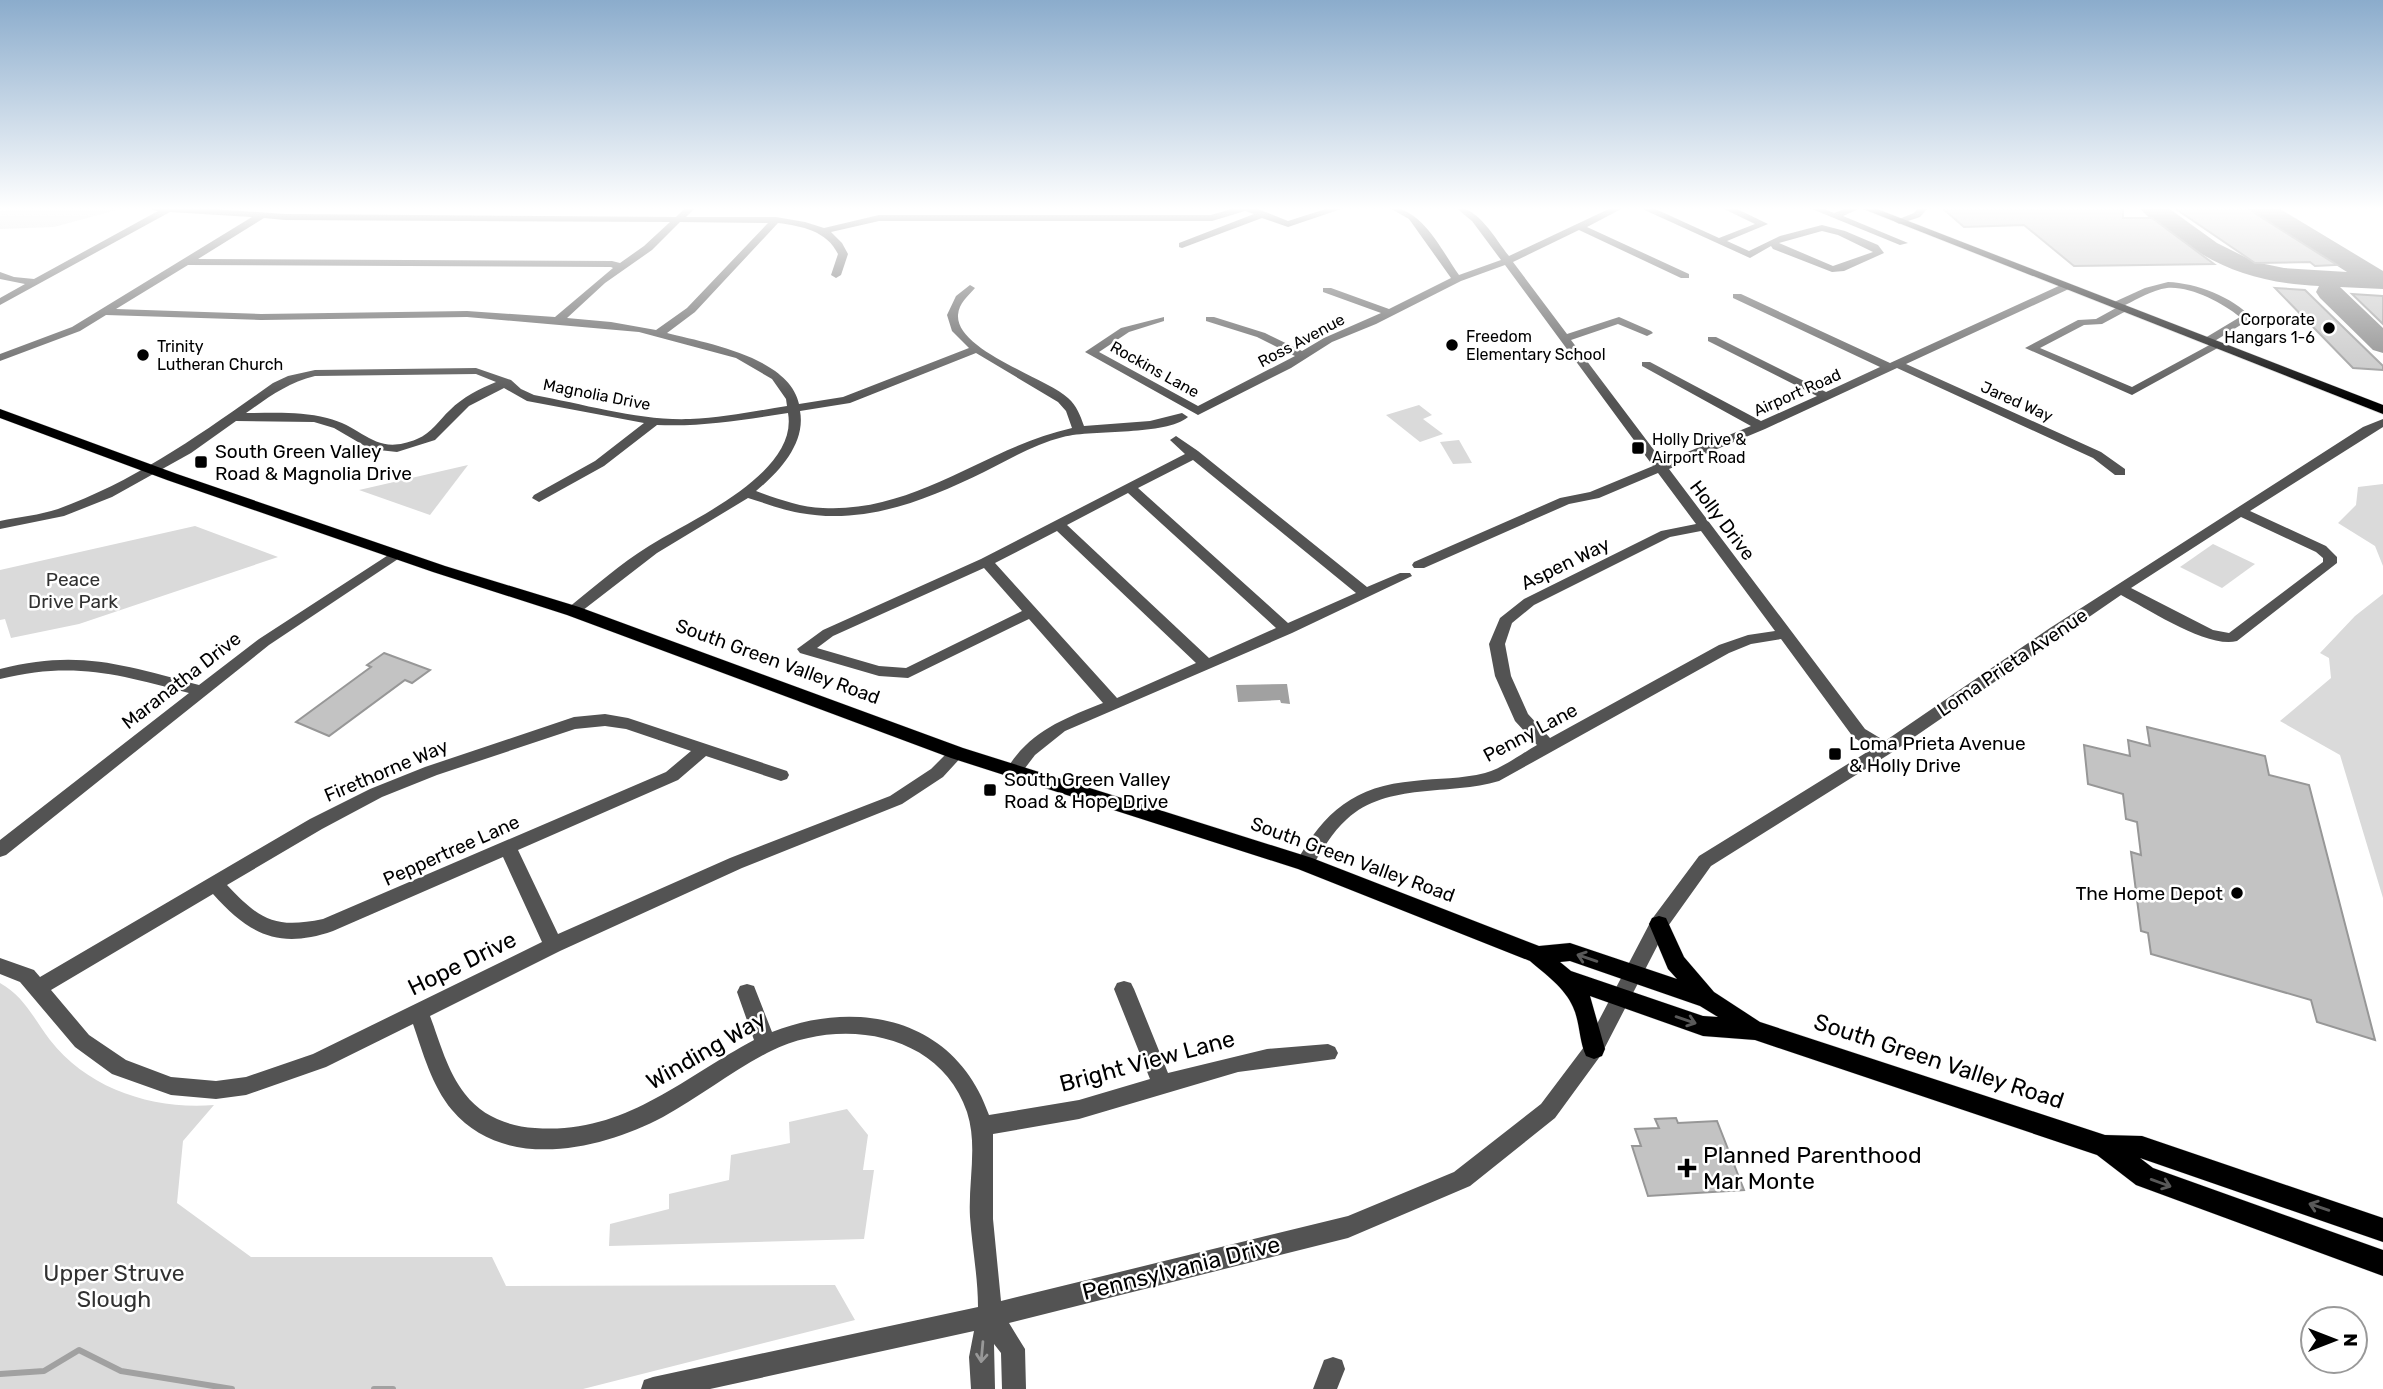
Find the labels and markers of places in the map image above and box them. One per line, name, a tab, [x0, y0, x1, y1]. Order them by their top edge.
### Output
place label: Corporate Hangars 1-6	[2224, 310, 2315, 347]
marker: Corporate Hangars 1-6	[2321, 320, 2337, 336]
place label: Freedom Elementary School	[1466, 327, 1606, 364]
place label: Trinity Lutheran Church	[157, 337, 283, 374]
marker: Freedom Elementary School	[1444, 337, 1460, 353]
marker: Trinity Lutheran Church	[135, 347, 151, 363]
place label: Holly Drive & Airport Road	[1652, 430, 1746, 467]
place label: South Green Valley Road & Magnolia Drive	[215, 440, 412, 485]
marker: Holly Drive & Airport Road	[1630, 440, 1646, 456]
marker: South Green Valley Road & Magnolia Drive	[193, 454, 209, 470]
place label: Loma Prieta Avenue & Holly Drive	[1849, 732, 2026, 777]
marker: Loma Prieta Avenue & Holly Drive	[1827, 746, 1843, 762]
place label: South Green Valley Road & Hope Drive	[1004, 768, 1171, 813]
marker: South Green Valley Road & Hope Drive	[982, 782, 998, 798]
place label: The Home Depot	[2076, 882, 2224, 905]
marker: The Home Depot	[2229, 885, 2245, 901]
place label: Planned Parenthood Mar Monte	[1703, 1141, 1922, 1195]
marker: Planned Parenthood Mar Monte	[1677, 1158, 1697, 1178]

